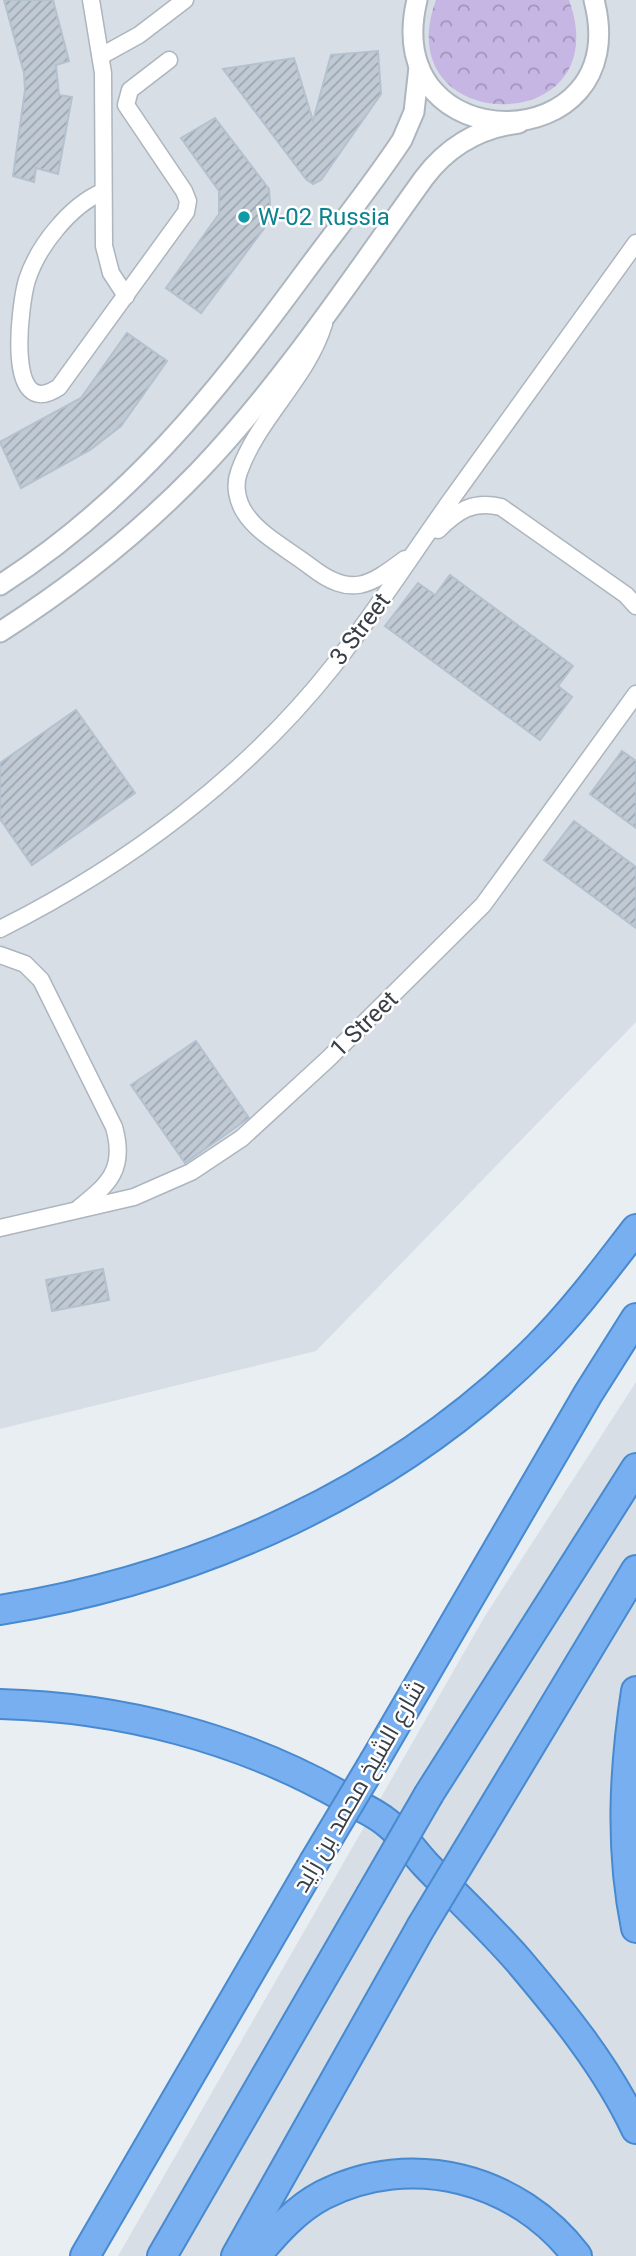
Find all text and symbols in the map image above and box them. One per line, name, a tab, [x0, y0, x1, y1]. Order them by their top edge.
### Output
place label: W-02 Russia	[258, 203, 390, 231]
marker: W-02 Russia	[236, 209, 252, 225]
street label: 3 Street	[324, 587, 396, 670]
street label: 1 Street	[325, 985, 404, 1063]
street label: شارع الشيخ محمد بن زايد	[287, 1675, 433, 1898]

